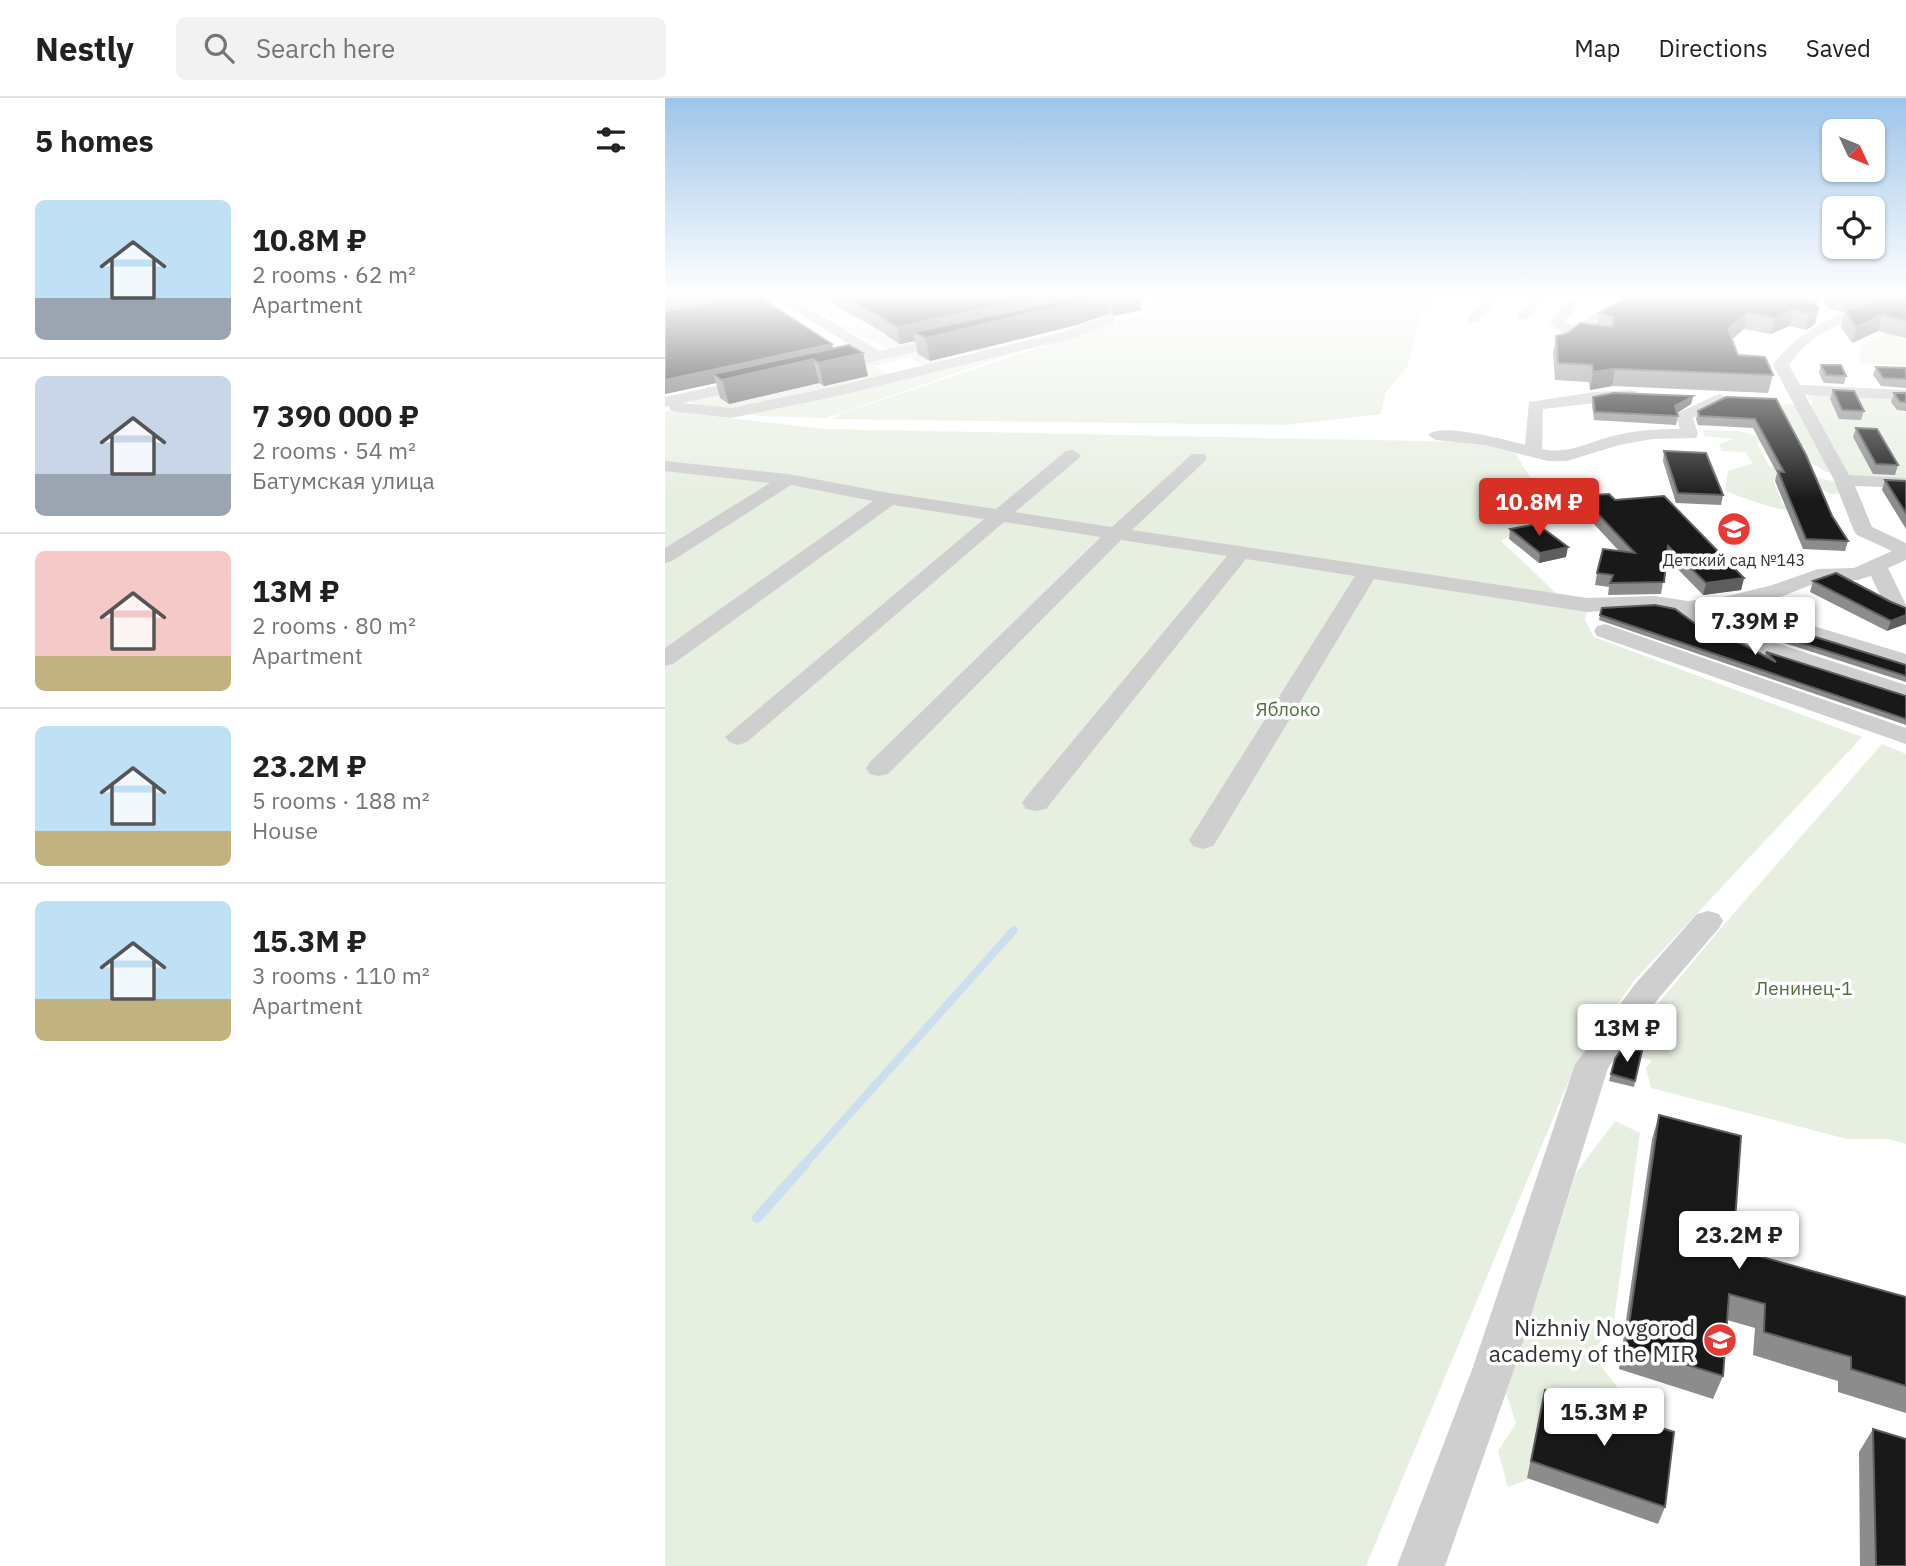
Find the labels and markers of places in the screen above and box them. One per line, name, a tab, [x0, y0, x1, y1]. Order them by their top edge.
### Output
pin: 10.8M ₽	[1474, 478, 1604, 538]
school or university icon: Детский сад №143	[1715, 510, 1753, 548]
place label: Детский сад №143	[1663, 550, 1805, 570]
pin: 7.39M ₽	[1690, 598, 1820, 657]
pin: 13M ₽	[1578, 1004, 1676, 1064]
pin: 23.2M ₽	[1674, 1212, 1804, 1271]
place label: Nizhniy Novgorod academy of the MIR	[1489, 1312, 1695, 1368]
school or university icon: Nizhniy Novgorod academy of the MIR	[1701, 1321, 1739, 1359]
pin: 15.3M ₽	[1539, 1388, 1669, 1448]

